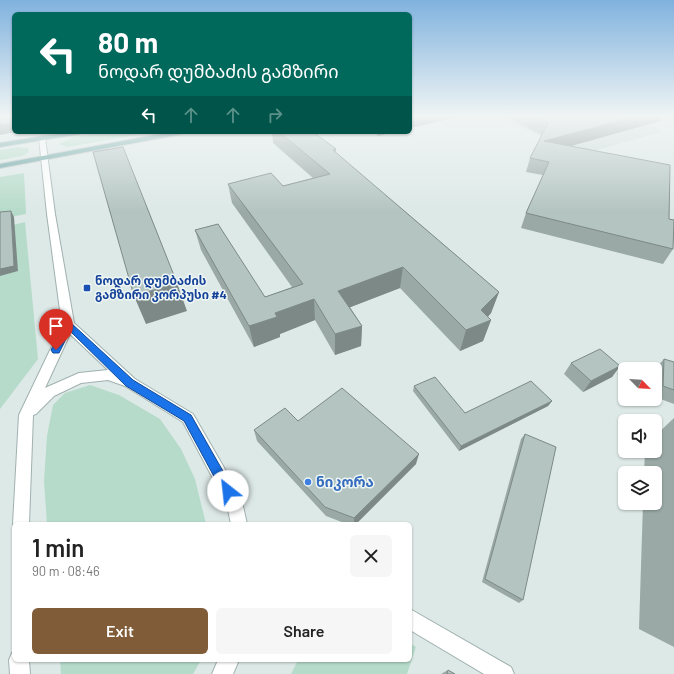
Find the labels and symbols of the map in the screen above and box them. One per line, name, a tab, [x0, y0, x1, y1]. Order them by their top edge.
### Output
place label: ნოდარ დუმბაძის გამზირი კორპუსი #4	[95, 273, 227, 302]
marker: ნოდარ დუმბაძის გამზირი კორპუსი #4	[82, 283, 92, 293]
pin	[39, 309, 73, 350]
north arrow	[618, 362, 662, 406]
position arrow	[207, 470, 249, 512]
place label: ნიკორა	[316, 473, 374, 491]
marker: ნიკორა	[303, 477, 313, 487]

